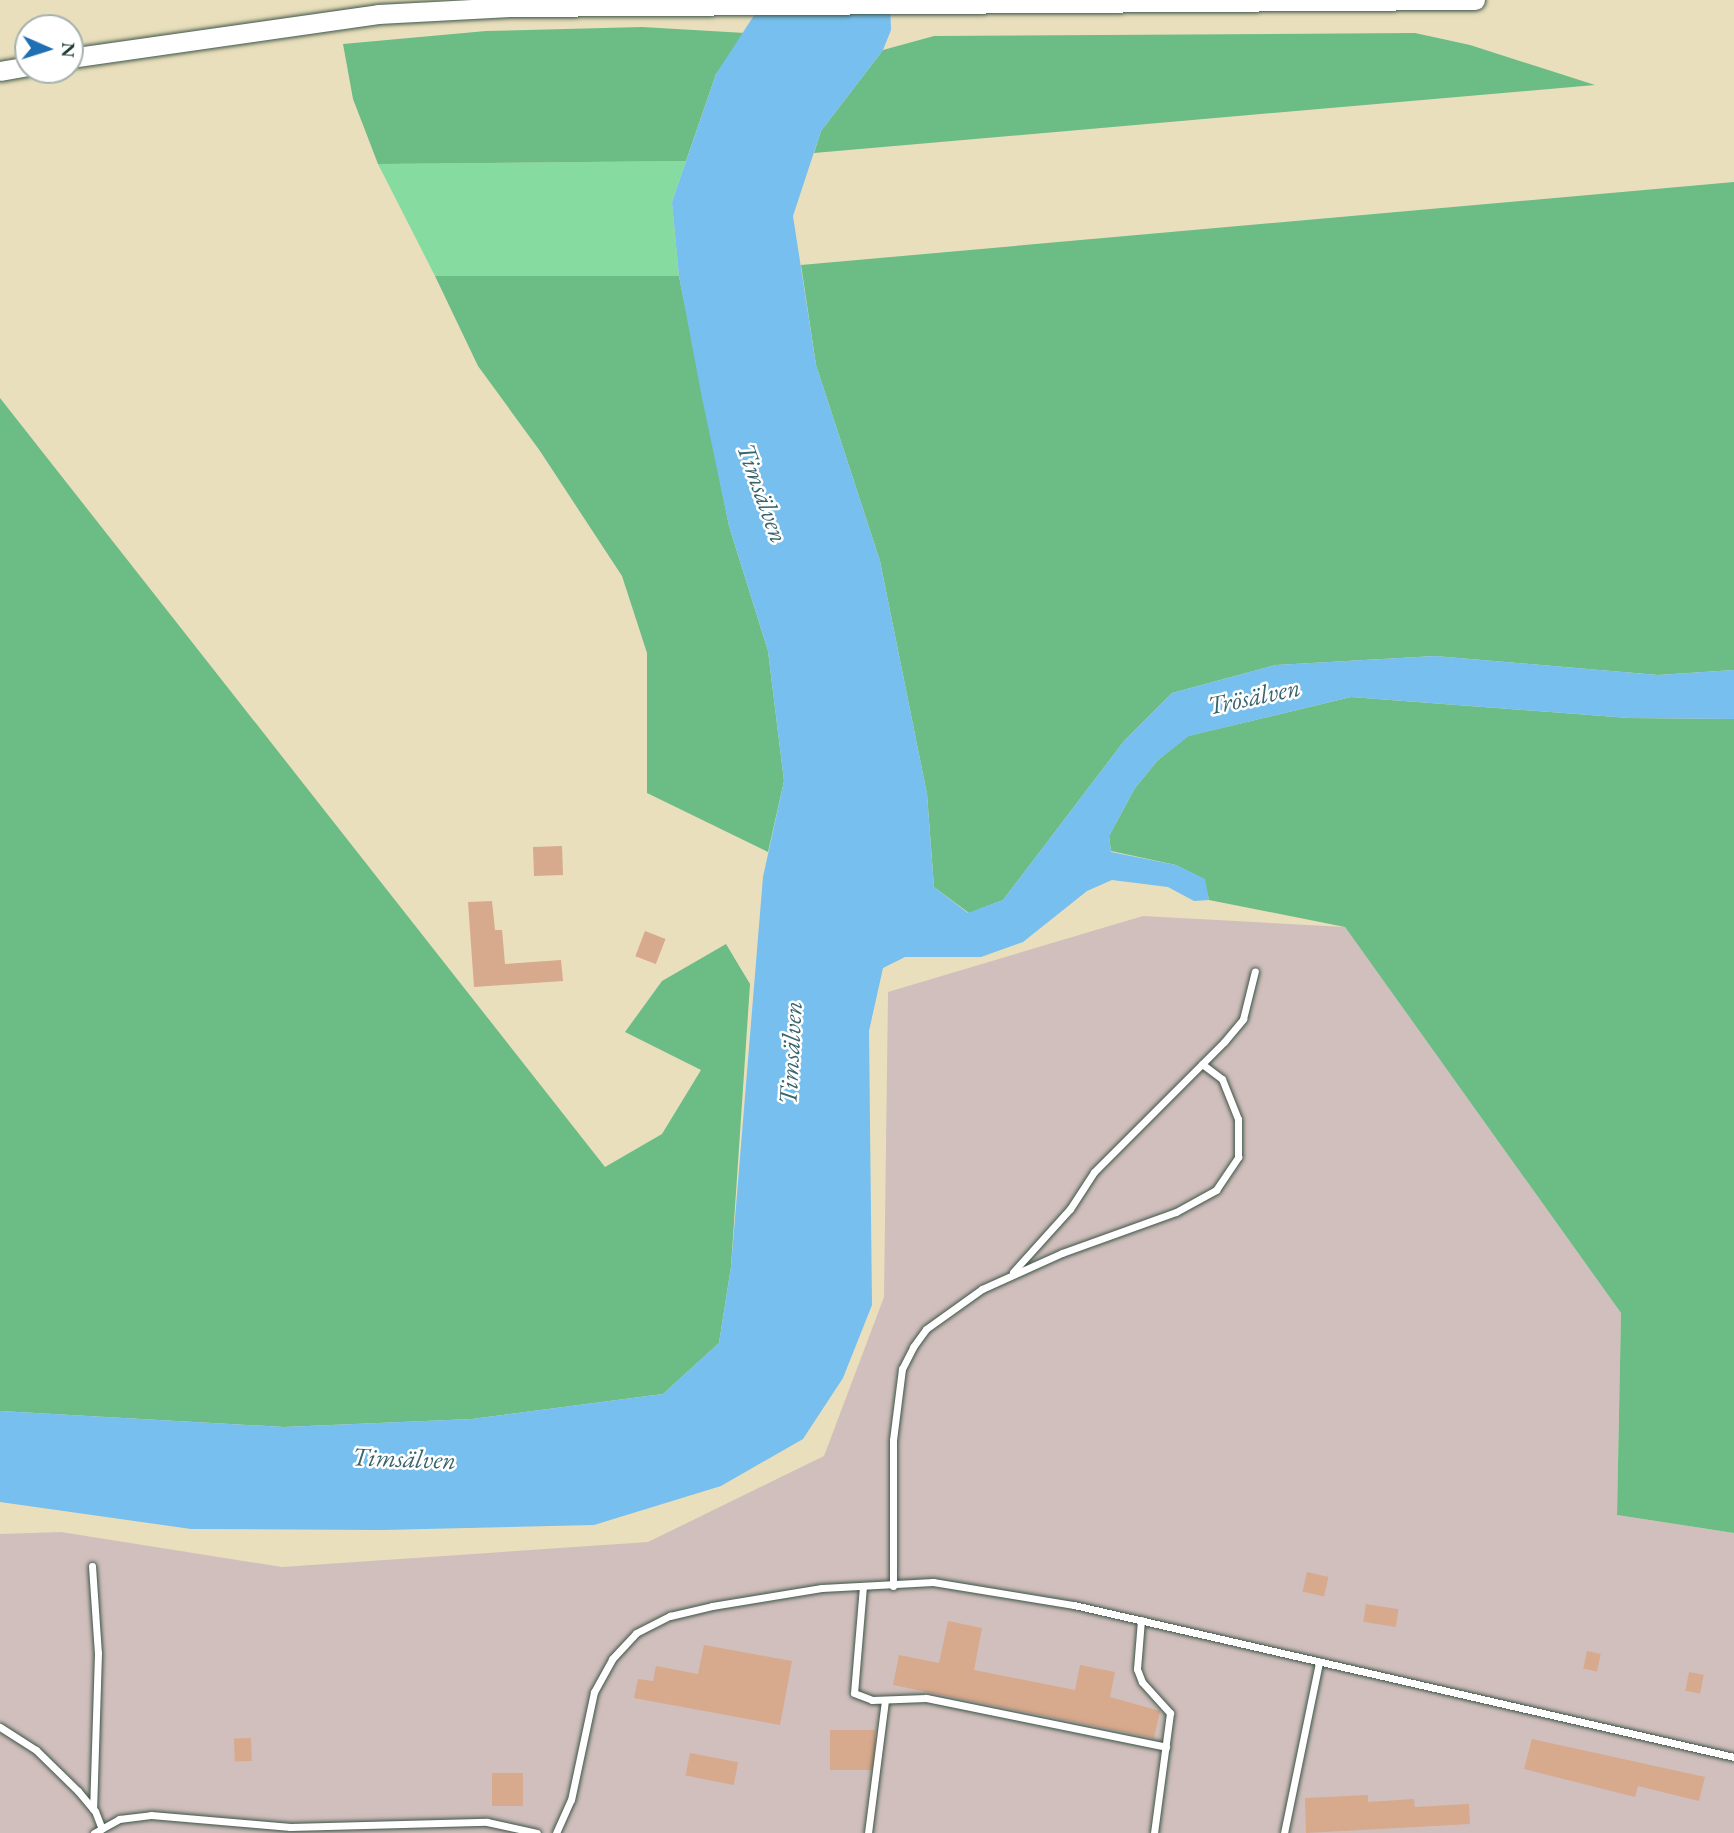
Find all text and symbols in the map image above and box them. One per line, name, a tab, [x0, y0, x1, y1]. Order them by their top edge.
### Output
north arrow	[14, 14, 84, 84]
text: N	[56, 42, 81, 58]
water label: Timsälven	[730, 439, 794, 547]
water label: Trösälven	[1205, 672, 1303, 722]
water label: Timsälven	[773, 1000, 809, 1106]
water label: Timsälven	[351, 1442, 457, 1476]

